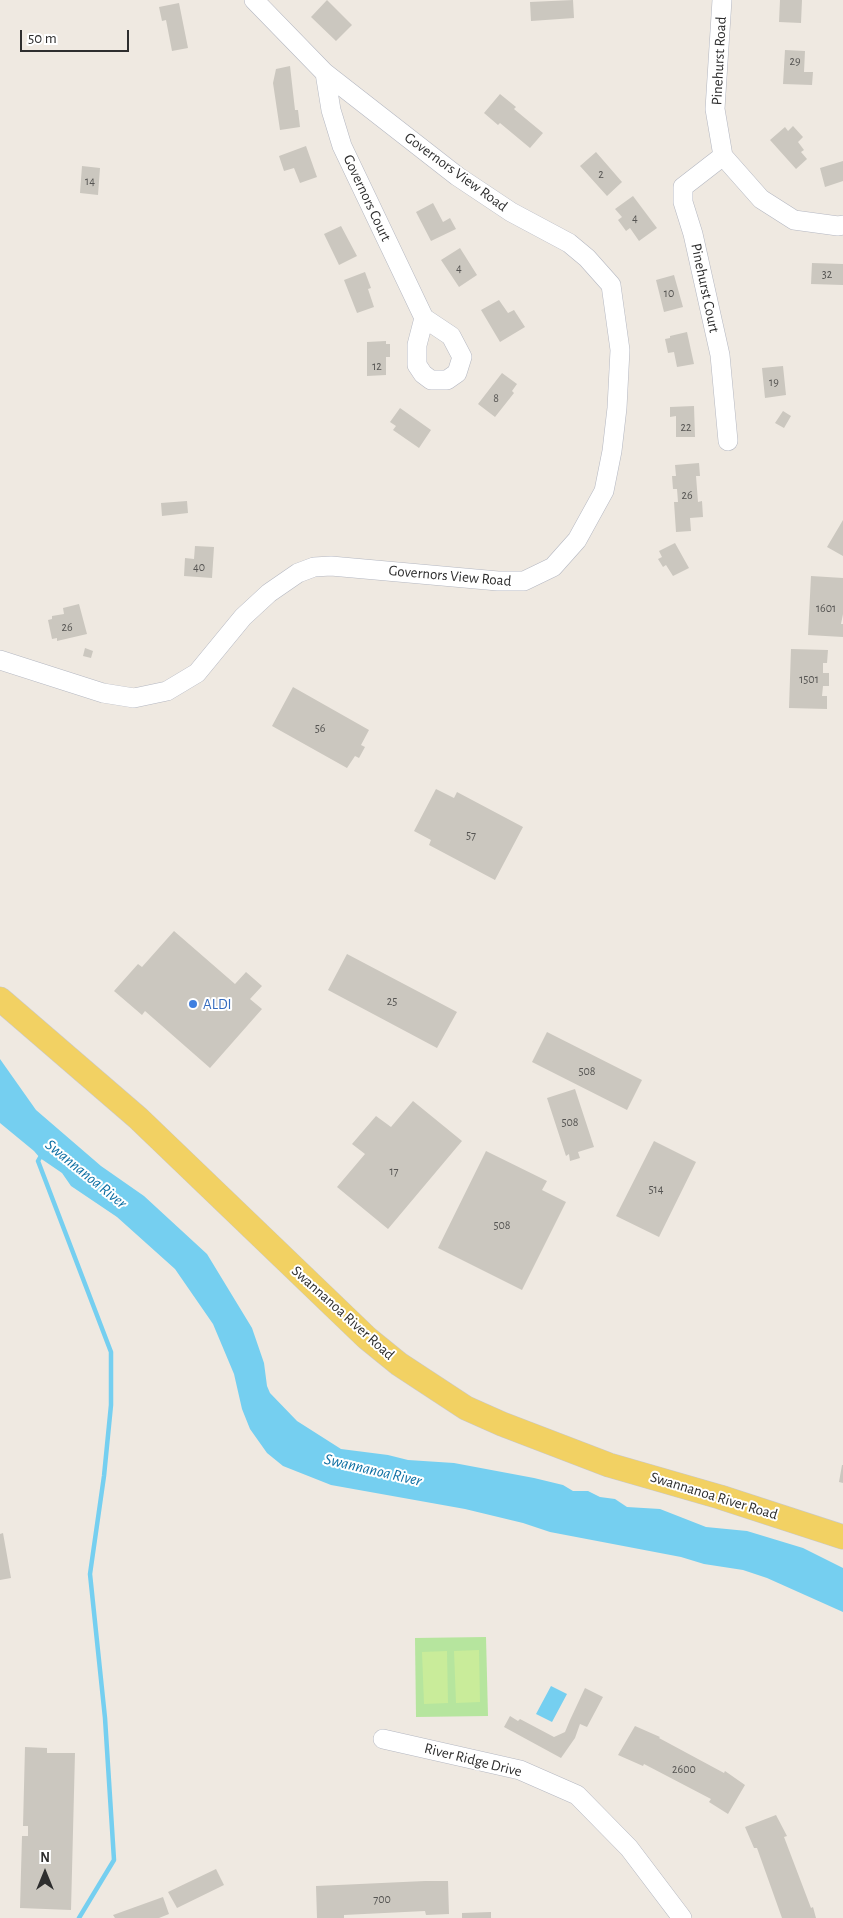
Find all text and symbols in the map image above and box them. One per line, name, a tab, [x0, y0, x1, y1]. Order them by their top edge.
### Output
street label: Pinehurst Road	[708, 16, 730, 106]
scale bar	[22, 20, 131, 52]
text: 50 m	[28, 31, 57, 46]
house number: 29	[789, 54, 801, 68]
street label: Governors View Road	[401, 129, 511, 215]
street label: Governors Court	[339, 152, 395, 244]
house number: 2	[598, 167, 604, 181]
house number: 14	[85, 174, 95, 188]
house number: 4	[632, 211, 638, 225]
street label: Pinehurst Court	[687, 242, 723, 334]
house number: 4	[456, 261, 462, 275]
house number: 32	[822, 267, 832, 281]
house number: 10	[664, 286, 674, 300]
house number: 12	[372, 359, 382, 373]
house number: 19	[769, 375, 779, 389]
house number: 8	[493, 391, 499, 405]
house number: 22	[681, 420, 691, 434]
house number: 26	[681, 488, 693, 502]
house number: 40	[193, 560, 205, 574]
street label: Governors View Road	[388, 562, 512, 590]
house number: 1601	[816, 601, 836, 615]
house number: 26	[61, 620, 73, 634]
house number: 1501	[799, 672, 819, 686]
house number: 56	[315, 721, 325, 735]
house number: 57	[466, 828, 476, 842]
house number: 25	[387, 994, 397, 1008]
place label: ALDI	[203, 995, 232, 1013]
marker: ALDI	[187, 998, 199, 1010]
house number: 508	[578, 1064, 596, 1078]
house number: 508	[561, 1115, 579, 1129]
water label: Swannanoa River	[41, 1135, 131, 1213]
house number: 17	[389, 1164, 399, 1178]
house number: 514	[649, 1182, 663, 1196]
house number: 508	[493, 1218, 511, 1232]
street label: Swannanoa River Road	[288, 1262, 398, 1364]
water label: Swannanoa River	[322, 1449, 424, 1491]
street label: Swannanoa River Road	[648, 1468, 780, 1524]
street label: River Ridge Drive	[422, 1739, 524, 1781]
house number: 2600	[672, 1762, 696, 1776]
north arrow	[20, 1848, 70, 1898]
text: N	[40, 1851, 50, 1865]
house number: 700	[373, 1892, 391, 1906]

